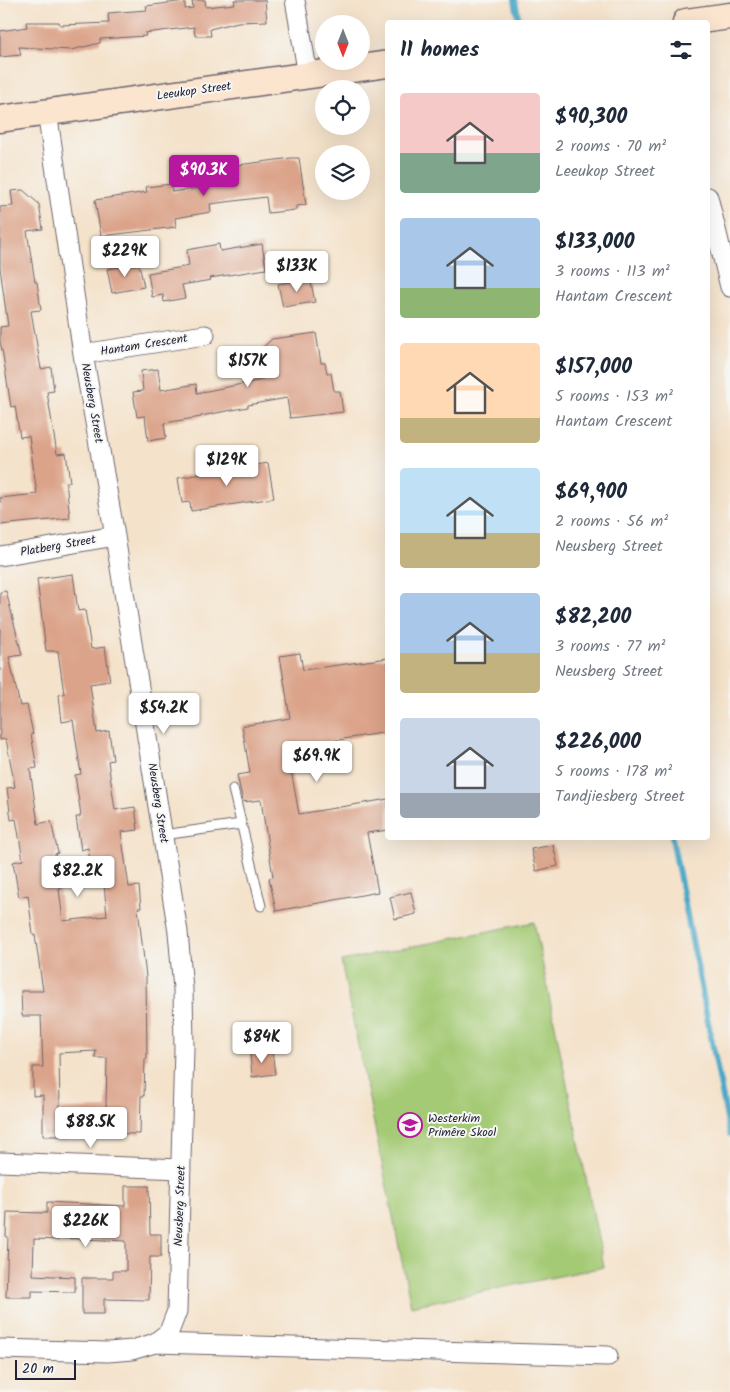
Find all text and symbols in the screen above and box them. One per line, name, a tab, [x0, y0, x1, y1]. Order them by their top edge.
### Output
north arrow	[315, 15, 370, 70]
map controls	[315, 15, 370, 200]
text: 11 homes	[400, 34, 479, 67]
icon: filters	[667, 36, 695, 64]
street label: Leeukop Street	[155, 76, 233, 106]
button: locate	[315, 80, 370, 135]
text: $90,300	[555, 101, 627, 134]
icon: home	[440, 113, 500, 173]
text: 2 rooms · 70 m²	[555, 134, 666, 159]
button: layers	[315, 145, 370, 200]
pin: $90.3K	[163, 154, 245, 197]
text: $90.3K	[180, 158, 228, 183]
text: Leeukop Street	[555, 159, 655, 184]
text: $133,000	[555, 226, 635, 259]
pin: $229K	[90, 236, 160, 278]
icon: home	[440, 238, 500, 298]
text: $229K	[102, 239, 148, 264]
pin: $133K	[262, 250, 332, 293]
text: $133K	[276, 254, 318, 279]
text: 3 rooms · 113 m²	[555, 259, 670, 284]
text: Hantam Crescent	[555, 284, 673, 309]
street label: Hantam Crescent	[99, 329, 189, 361]
pin: $157K	[213, 346, 283, 388]
text: $157K	[228, 349, 268, 374]
text: $157,000	[555, 351, 632, 384]
street label: Neusberg Street	[76, 361, 108, 445]
icon: home	[440, 363, 500, 423]
text: 5 rooms · 153 m²	[555, 384, 673, 409]
text: Hantam Crescent	[555, 409, 673, 434]
pin: $129K	[192, 444, 262, 487]
text: $129K	[206, 448, 248, 473]
text: $69,900	[555, 476, 627, 509]
icon: home	[440, 488, 500, 548]
text: 2 rooms · 56 m²	[555, 509, 668, 534]
street label: Platberg Street	[19, 530, 98, 562]
text: Neusberg Street	[555, 534, 663, 559]
text: $82,200	[555, 601, 631, 634]
icon: home	[440, 613, 500, 673]
text: 3 rooms · 77 m²	[555, 634, 665, 659]
text: Neusberg Street	[555, 659, 663, 684]
pin: $54.2K	[123, 692, 205, 735]
text: $54.2K	[139, 696, 189, 721]
text: $226,000	[555, 726, 641, 759]
icon: home	[440, 738, 500, 798]
pin: $69.9K	[276, 740, 358, 783]
text: $69.9K	[293, 744, 341, 769]
text: 5 rooms · 178 m²	[555, 759, 672, 784]
street label: Neusberg Street	[142, 761, 174, 845]
text: Tandjiesberg Street	[555, 784, 685, 809]
pin: $82.2K	[37, 856, 119, 898]
text: $82.2K	[53, 859, 104, 884]
pin: $84K	[232, 1022, 292, 1064]
text: $84K	[243, 1025, 281, 1050]
pin: $88.5K	[50, 1106, 132, 1149]
place label: Westerkim Primêre Skool	[428, 1109, 496, 1142]
text: $88.5K	[66, 1110, 116, 1135]
school or university icon: Westerkim Primêre Skool	[397, 1112, 423, 1138]
street label: Neusberg Street	[169, 1165, 191, 1247]
pin: $226K	[51, 1206, 121, 1248]
text: $226K	[63, 1209, 109, 1234]
scale bar	[15, 1357, 76, 1380]
text: 20 m	[22, 1358, 54, 1380]

